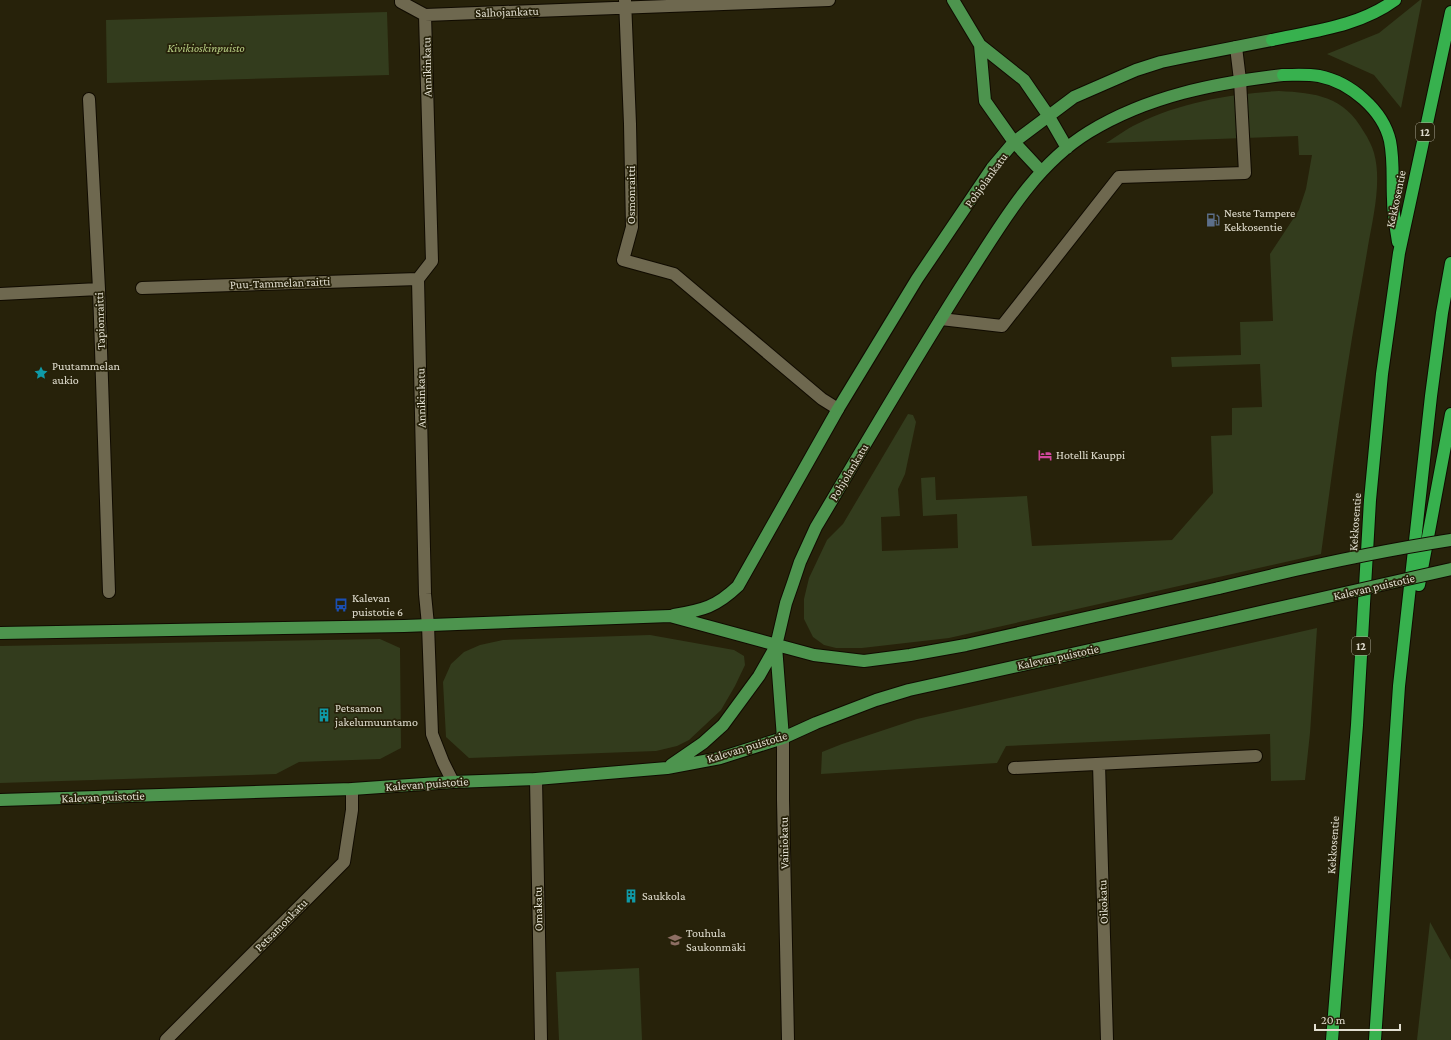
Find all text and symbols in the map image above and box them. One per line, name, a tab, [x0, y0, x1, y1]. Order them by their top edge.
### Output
street label: Salhojankatu	[475, 4, 539, 20]
street label: Annikinkatu	[419, 36, 435, 97]
park label: Kivikioskinpuisto	[167, 41, 245, 55]
road number: 12	[1416, 123, 1434, 141]
street label: Pohjolankatu	[962, 150, 1011, 210]
street label: Osmonraitti	[624, 166, 638, 224]
street label: Kekkosentie	[1383, 169, 1409, 229]
place label: Neste Tampere Kekkosentie	[1224, 206, 1295, 234]
fuel station icon: Neste Tampere Kekkosentie	[1205, 212, 1221, 228]
street label: Puu-Tammelan raitti	[230, 274, 330, 292]
street label: Tapionraitti	[92, 292, 108, 350]
place label: Puutammelan aukio	[52, 359, 120, 387]
place icon: Puutammelan aukio	[33, 365, 49, 381]
street label: Annikinkatu	[413, 367, 429, 428]
street label: Pohjolankatu	[827, 440, 872, 503]
hotel icon: Hotelli Kauppi	[1037, 447, 1053, 463]
place label: Hotelli Kauppi	[1056, 448, 1125, 462]
street label: Kekkosentie	[1346, 492, 1364, 552]
street label: Kalevan puistotie	[1332, 571, 1416, 603]
place label: Kalevan puistotie 6	[352, 591, 403, 619]
bus stop icon: Kalevan puistotie 6	[333, 597, 349, 613]
road number: 12	[1352, 637, 1370, 655]
street label: Kalevan puistotie	[1016, 642, 1100, 672]
place label: Petsamon jakelumuuntamo	[334, 701, 418, 729]
building icon: Petsamon jakelumuuntamo	[316, 707, 332, 723]
street label: Kalevan puistotie	[705, 728, 789, 766]
street label: Kalevan puistotie	[385, 774, 469, 794]
street label: Kalevan puistotie	[61, 789, 145, 805]
street label: Kekkosentie	[1324, 815, 1342, 875]
street label: Vainiokatu	[777, 816, 791, 869]
street label: Oikokatu	[1095, 879, 1111, 924]
street label: Omakatu	[531, 886, 545, 932]
building icon: Saukkola	[623, 888, 639, 904]
place label: Saukkola	[642, 889, 686, 903]
street label: Petsamonkatu	[252, 895, 311, 954]
place label: Touhula Saukonmäki	[686, 926, 746, 954]
school or university icon: Touhula Saukonmäki	[667, 932, 683, 948]
scale bar	[1315, 1006, 1400, 1032]
text: 20 m	[1321, 1013, 1346, 1027]

